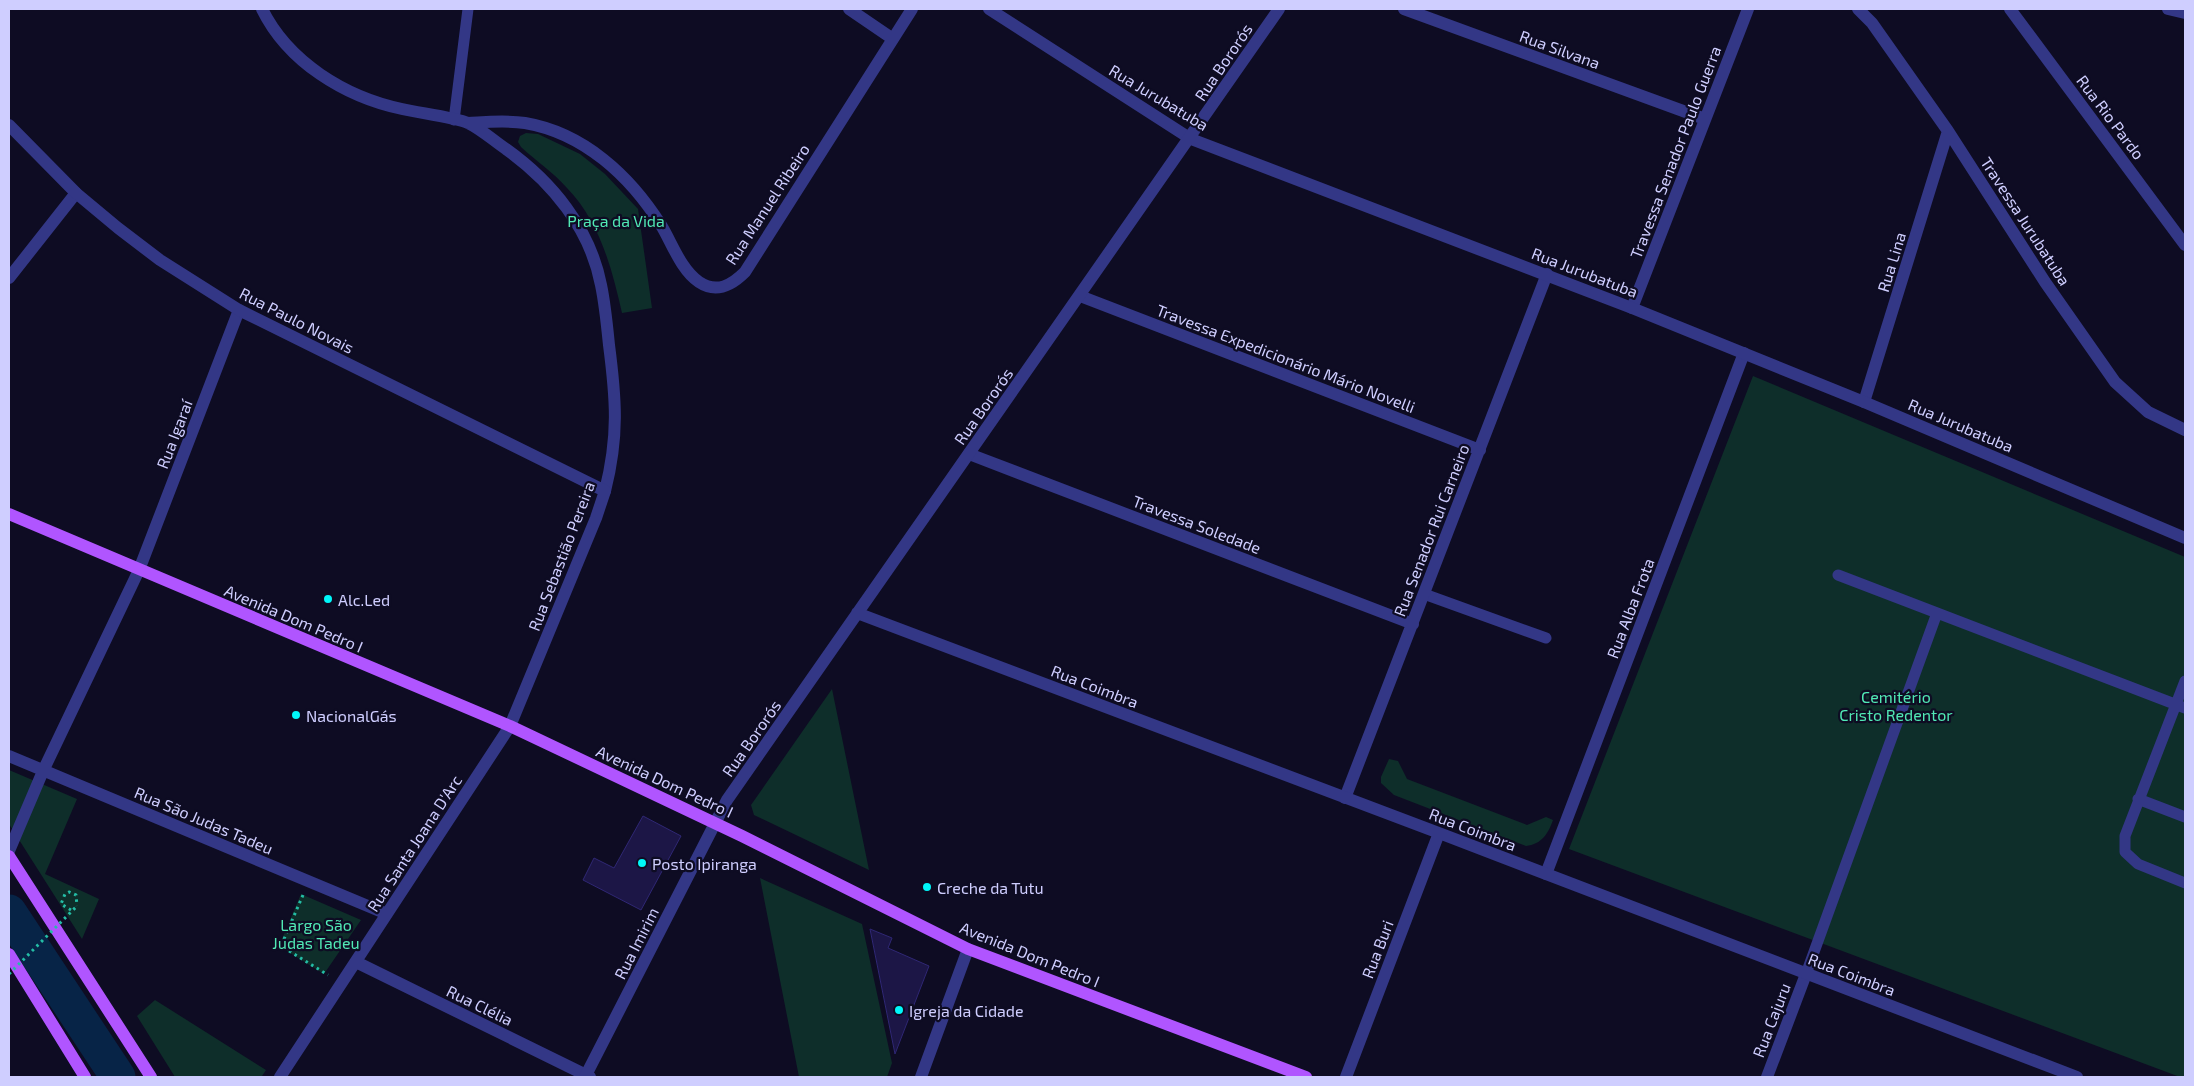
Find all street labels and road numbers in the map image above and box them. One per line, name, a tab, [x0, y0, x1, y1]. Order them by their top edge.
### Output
street label: Rua Bororós	[1190, 20, 1256, 104]
street label: Rua Silvana	[1517, 26, 1603, 72]
street label: Travessa Senador Paulo Guerra	[1626, 43, 1724, 261]
street label: Rua Jurubatuba	[1106, 60, 1212, 134]
street label: Rua Rio Pardo	[2073, 71, 2149, 163]
street label: Rua Manuel Ribeiro	[721, 140, 813, 268]
street label: Travessa Jurubatuba	[1977, 153, 2075, 289]
street label: Rua Lina	[1873, 230, 1909, 294]
street label: Rua Jurubatuba	[1529, 243, 1641, 301]
street label: Rua Paulo Novais	[237, 283, 357, 357]
street label: Travessa Expedicionário Mário Novelli	[1154, 300, 1418, 416]
street label: Rua Bororós	[950, 364, 1016, 448]
street label: Rua Jurubatuba	[1906, 394, 2016, 456]
street label: Rua Igaraí	[152, 396, 196, 471]
street label: Rua Senador Rui Carneiro	[1389, 441, 1473, 619]
street label: Rua Sebastião Pereira	[524, 479, 598, 633]
street label: Travessa Soledade	[1130, 491, 1264, 557]
street label: Rua Alba Frota	[1602, 555, 1658, 661]
street label: Avenida Dom Pedro I	[222, 580, 366, 656]
street label: Rua Coimbra	[1049, 661, 1141, 711]
street label: Rua Bororós	[718, 696, 784, 780]
street label: Avenida Dom Pedro I	[594, 741, 736, 821]
street label: Rua Santa Joana D'Arc	[363, 771, 465, 915]
street label: Rua São Judas Tadeu	[132, 782, 276, 858]
street label: Rua Coimbra	[1427, 804, 1519, 854]
street label: Rua Imirim	[610, 904, 662, 982]
street label: Avenida Dom Pedro I	[957, 917, 1103, 991]
street label: Rua Buri	[1357, 917, 1397, 981]
street label: Rua Coimbra	[1806, 949, 1898, 999]
street label: Rua Cajuru	[1748, 980, 1795, 1060]
street label: Rua Clélia	[444, 981, 516, 1029]

